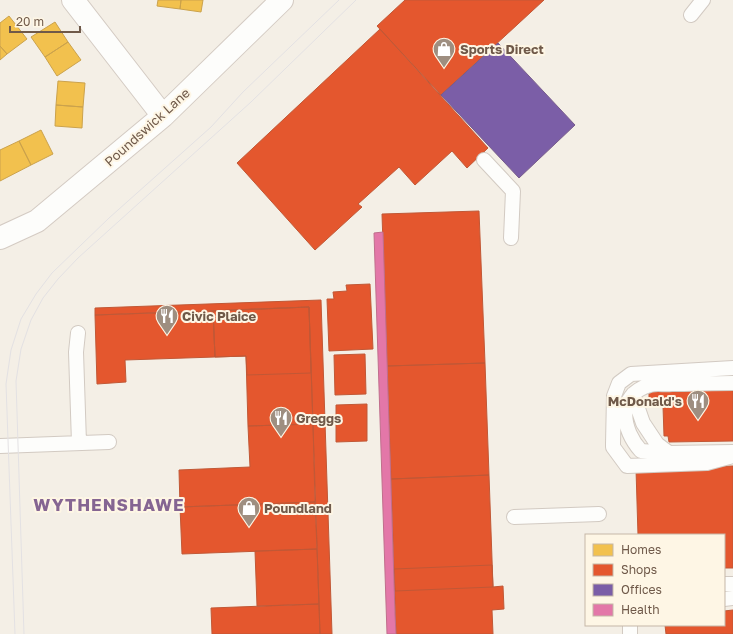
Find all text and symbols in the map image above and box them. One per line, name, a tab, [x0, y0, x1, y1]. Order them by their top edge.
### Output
scale bar	[10, 8, 80, 34]
text: 20 m	[16, 14, 44, 29]
shop icon: Sports Direct	[431, 36, 457, 69]
place label: Sports Direct	[460, 41, 544, 57]
street label: Poundswick Lane	[101, 85, 193, 169]
restaurant icon: Civic Plaice	[154, 303, 180, 336]
place label: Civic Plaice	[182, 308, 257, 324]
restaurant icon: McDonald's	[685, 388, 711, 421]
place label: McDonald's	[608, 393, 682, 409]
restaurant icon: Greggs	[268, 405, 294, 438]
place label: Greggs	[296, 410, 341, 426]
district label: WYTHENSHAWE	[33, 494, 185, 515]
shop icon: Poundland	[236, 495, 262, 528]
place label: Poundland	[264, 500, 332, 516]
legend	[585, 534, 725, 626]
text: Homes	[621, 542, 661, 557]
text: Shops	[621, 562, 657, 577]
text: Offices	[621, 582, 662, 597]
text: Health	[621, 602, 660, 617]

